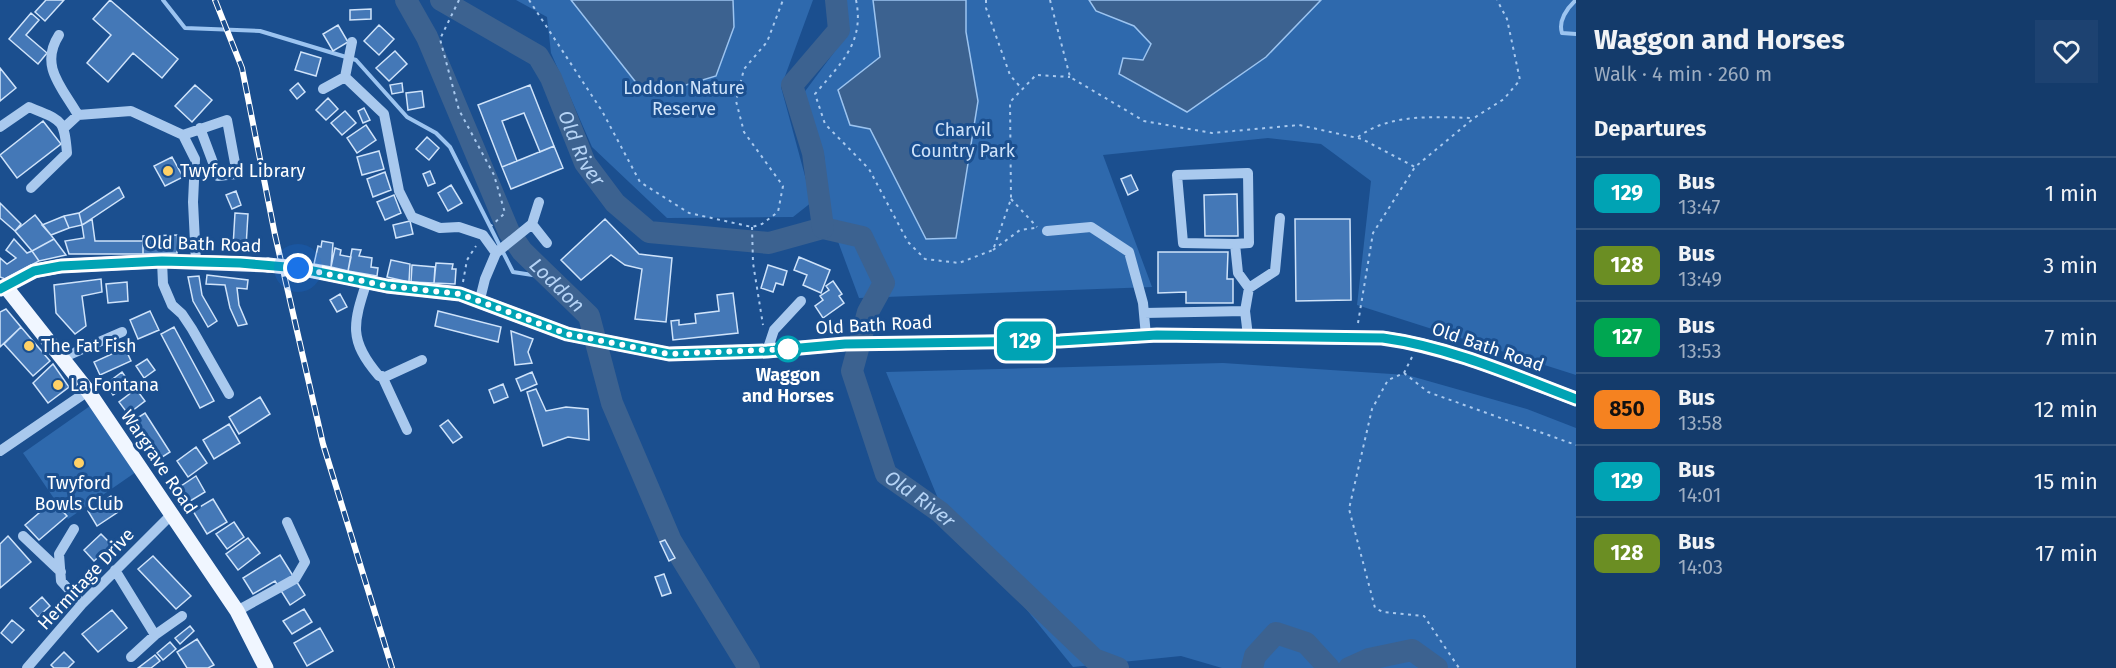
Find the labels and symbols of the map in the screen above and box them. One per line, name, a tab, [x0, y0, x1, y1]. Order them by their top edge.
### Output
park label: Loddon Nature Reserve	[623, 77, 745, 120]
water label: Old River	[553, 107, 611, 192]
park label: Charvil Country Park	[911, 119, 1016, 162]
place label: Twyford Library	[180, 160, 306, 182]
marker: Twyford Library	[161, 164, 175, 178]
street label: Old Bath Road	[144, 231, 262, 257]
your location	[283, 253, 313, 283]
water label: Loddon	[524, 253, 590, 317]
street label: Old Bath Road	[815, 311, 933, 339]
street label: Old Bath Road	[1429, 318, 1547, 376]
line badge: 129	[990, 322, 1060, 360]
place label: The Fat Fish	[41, 335, 137, 357]
marker: Waggon and Horses	[775, 336, 801, 362]
marker: The Fat Fish	[22, 339, 36, 353]
place label: Waggon and Horses	[742, 364, 834, 407]
place label: La Fontana	[70, 374, 159, 396]
marker: La Fontana	[51, 378, 65, 392]
street label: Wargrave Road	[116, 406, 202, 518]
marker: Twyford Bowls Club	[72, 456, 86, 470]
water label: Old River	[880, 465, 961, 533]
place label: Twyford Bowls Club	[34, 472, 124, 515]
street label: Hermitage Drive	[33, 523, 139, 635]

